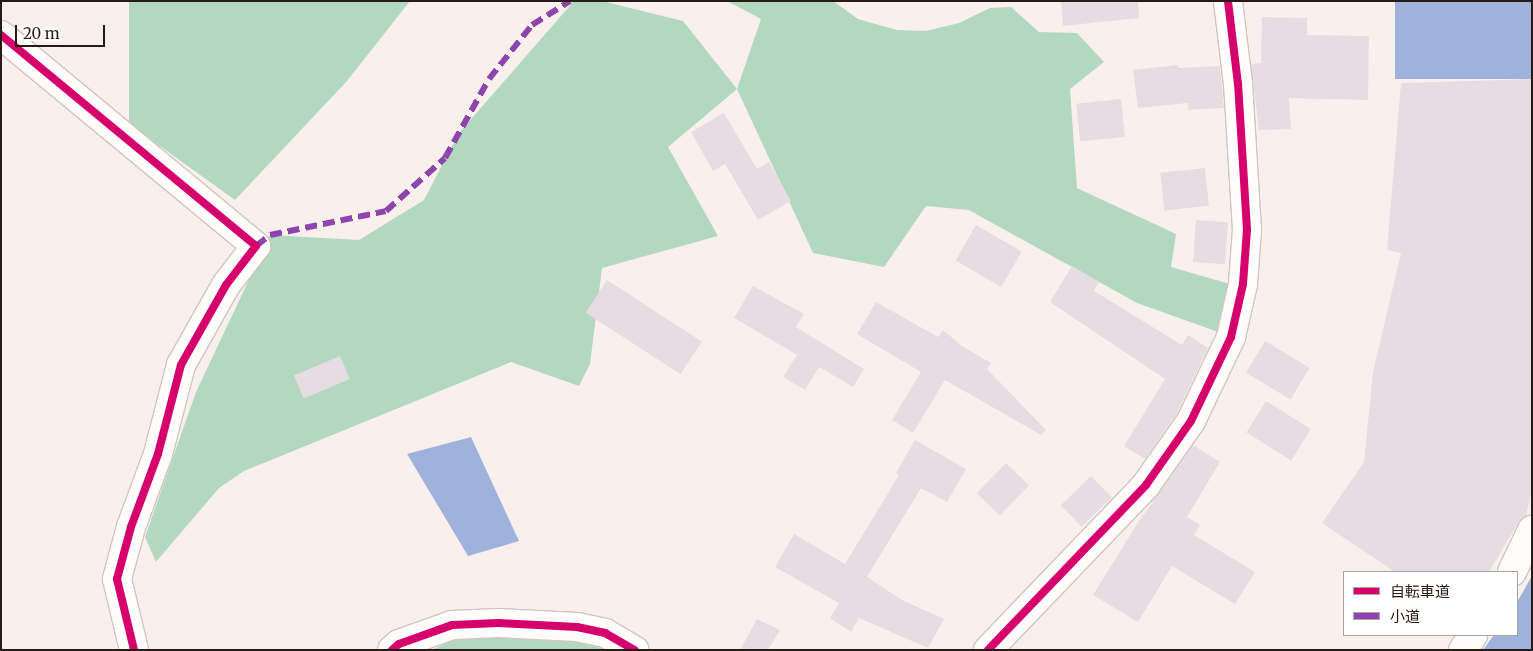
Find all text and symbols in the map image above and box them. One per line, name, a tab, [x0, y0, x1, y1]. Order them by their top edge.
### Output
scale bar	[18, 15, 108, 47]
text: 20 m	[23, 24, 60, 43]
legend	[1343, 571, 1518, 636]
text: 自転車道	[1390, 582, 1450, 601]
text: 小道	[1390, 607, 1420, 626]

